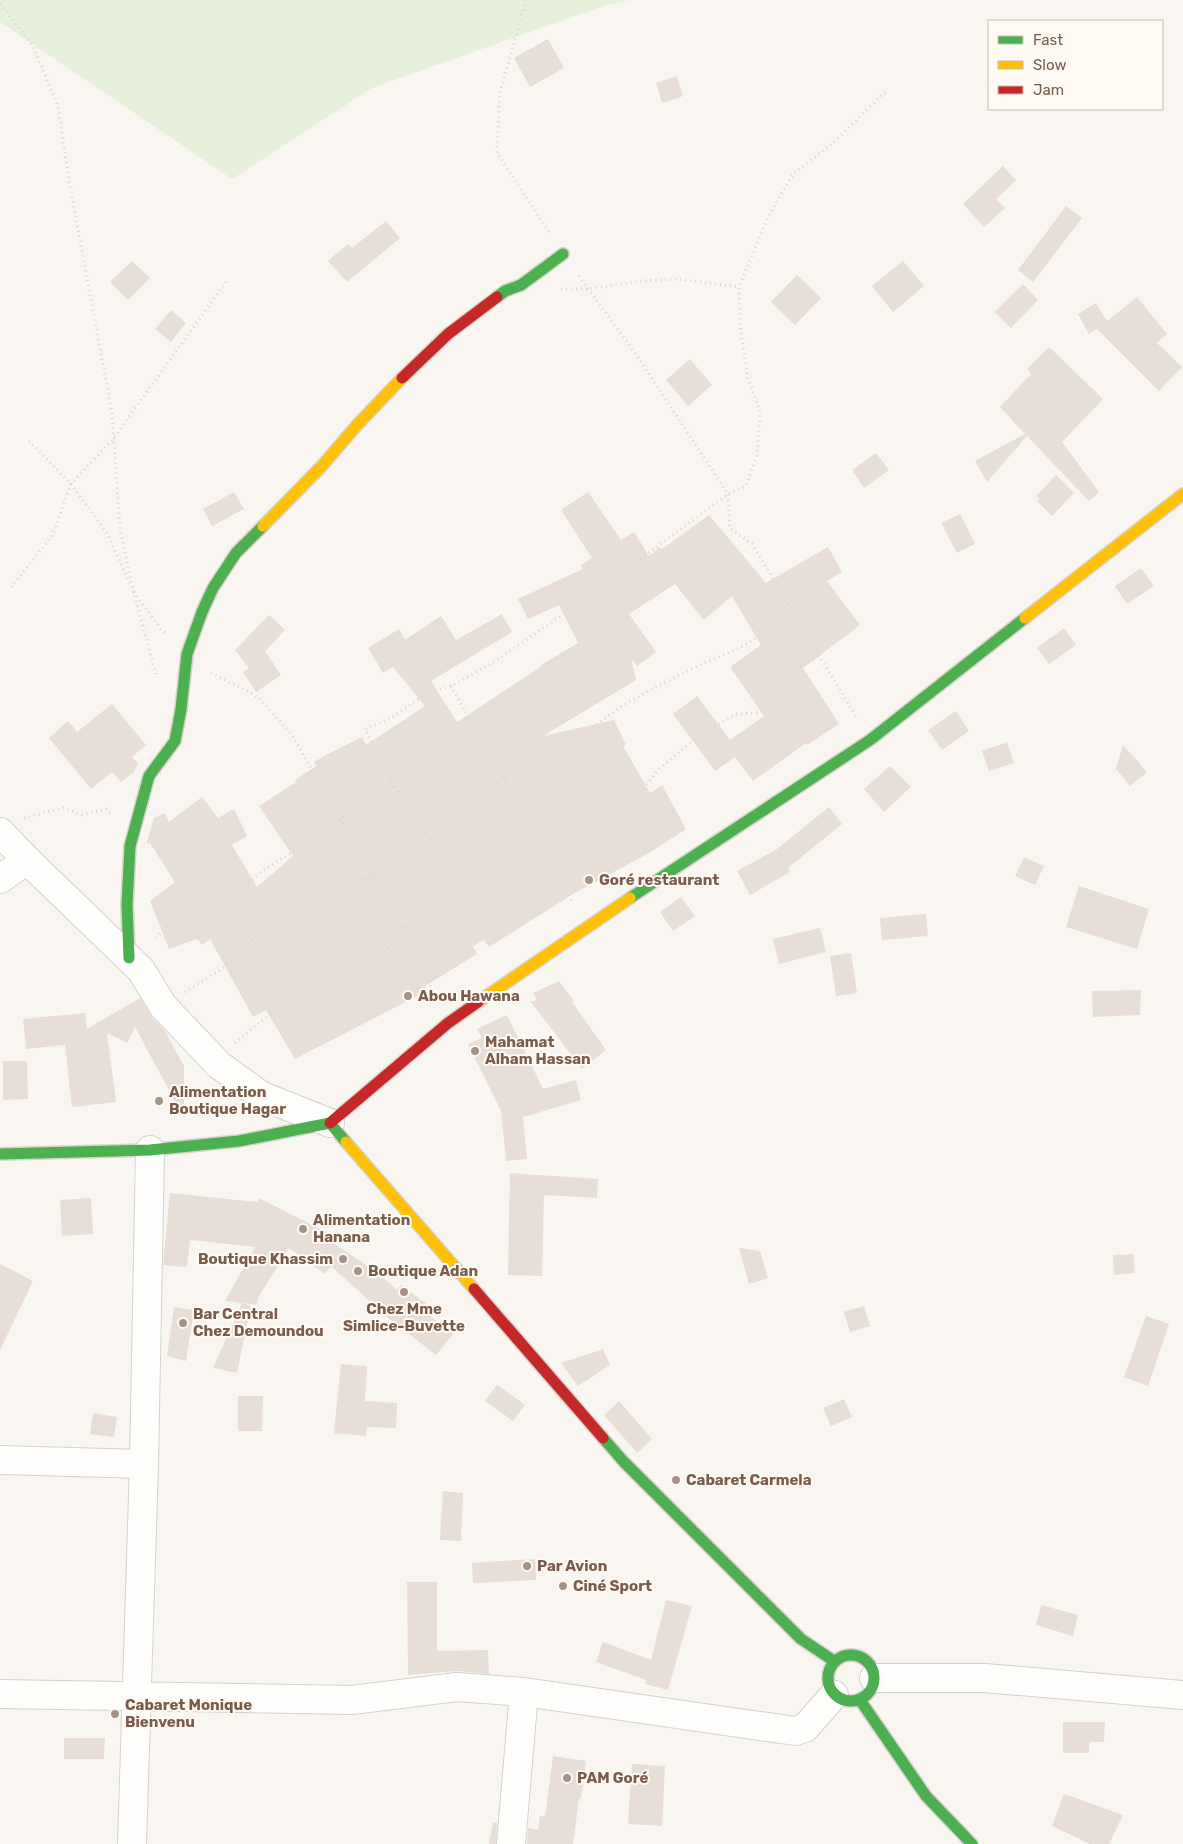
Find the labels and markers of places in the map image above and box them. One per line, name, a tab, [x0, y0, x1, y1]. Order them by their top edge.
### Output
place label: Goré restaurant	[599, 871, 719, 889]
marker: Goré restaurant	[583, 874, 595, 886]
place label: Abou Hawana	[418, 987, 520, 1005]
marker: Abou Hawana	[402, 990, 414, 1002]
place label: Mahamat Alham Hassan	[485, 1033, 591, 1068]
marker: Mahamat Alham Hassan	[469, 1045, 481, 1057]
place label: Alimentation Boutique Hagar	[169, 1083, 286, 1118]
marker: Alimentation Boutique Hagar	[153, 1095, 165, 1107]
place label: Alimentation Hanana	[313, 1211, 410, 1246]
marker: Alimentation Hanana	[297, 1223, 309, 1235]
place label: Boutique Khassim	[198, 1250, 333, 1268]
marker: Boutique Khassim	[337, 1253, 349, 1265]
place label: Boutique Adan	[368, 1262, 478, 1280]
marker: Boutique Adan	[352, 1265, 364, 1277]
marker: Chez Mme Simlice-Buvette	[398, 1286, 410, 1298]
place label: Chez Mme Simlice-Buvette	[343, 1300, 465, 1335]
place label: Bar Central Chez Demoundou	[193, 1305, 324, 1340]
marker: Bar Central Chez Demoundou	[177, 1317, 189, 1329]
place label: Cabaret Carmela	[686, 1471, 812, 1489]
marker: Cabaret Carmela	[670, 1474, 682, 1486]
place label: Par Avion	[537, 1557, 607, 1575]
marker: Par Avion	[521, 1560, 533, 1572]
place label: Ciné Sport	[573, 1577, 652, 1595]
marker: Ciné Sport	[557, 1580, 569, 1592]
place label: Cabaret Monique Bienvenu	[125, 1696, 252, 1731]
marker: Cabaret Monique Bienvenu	[109, 1708, 121, 1720]
place label: PAM Goré	[577, 1769, 648, 1787]
marker: PAM Goré	[561, 1772, 573, 1784]

